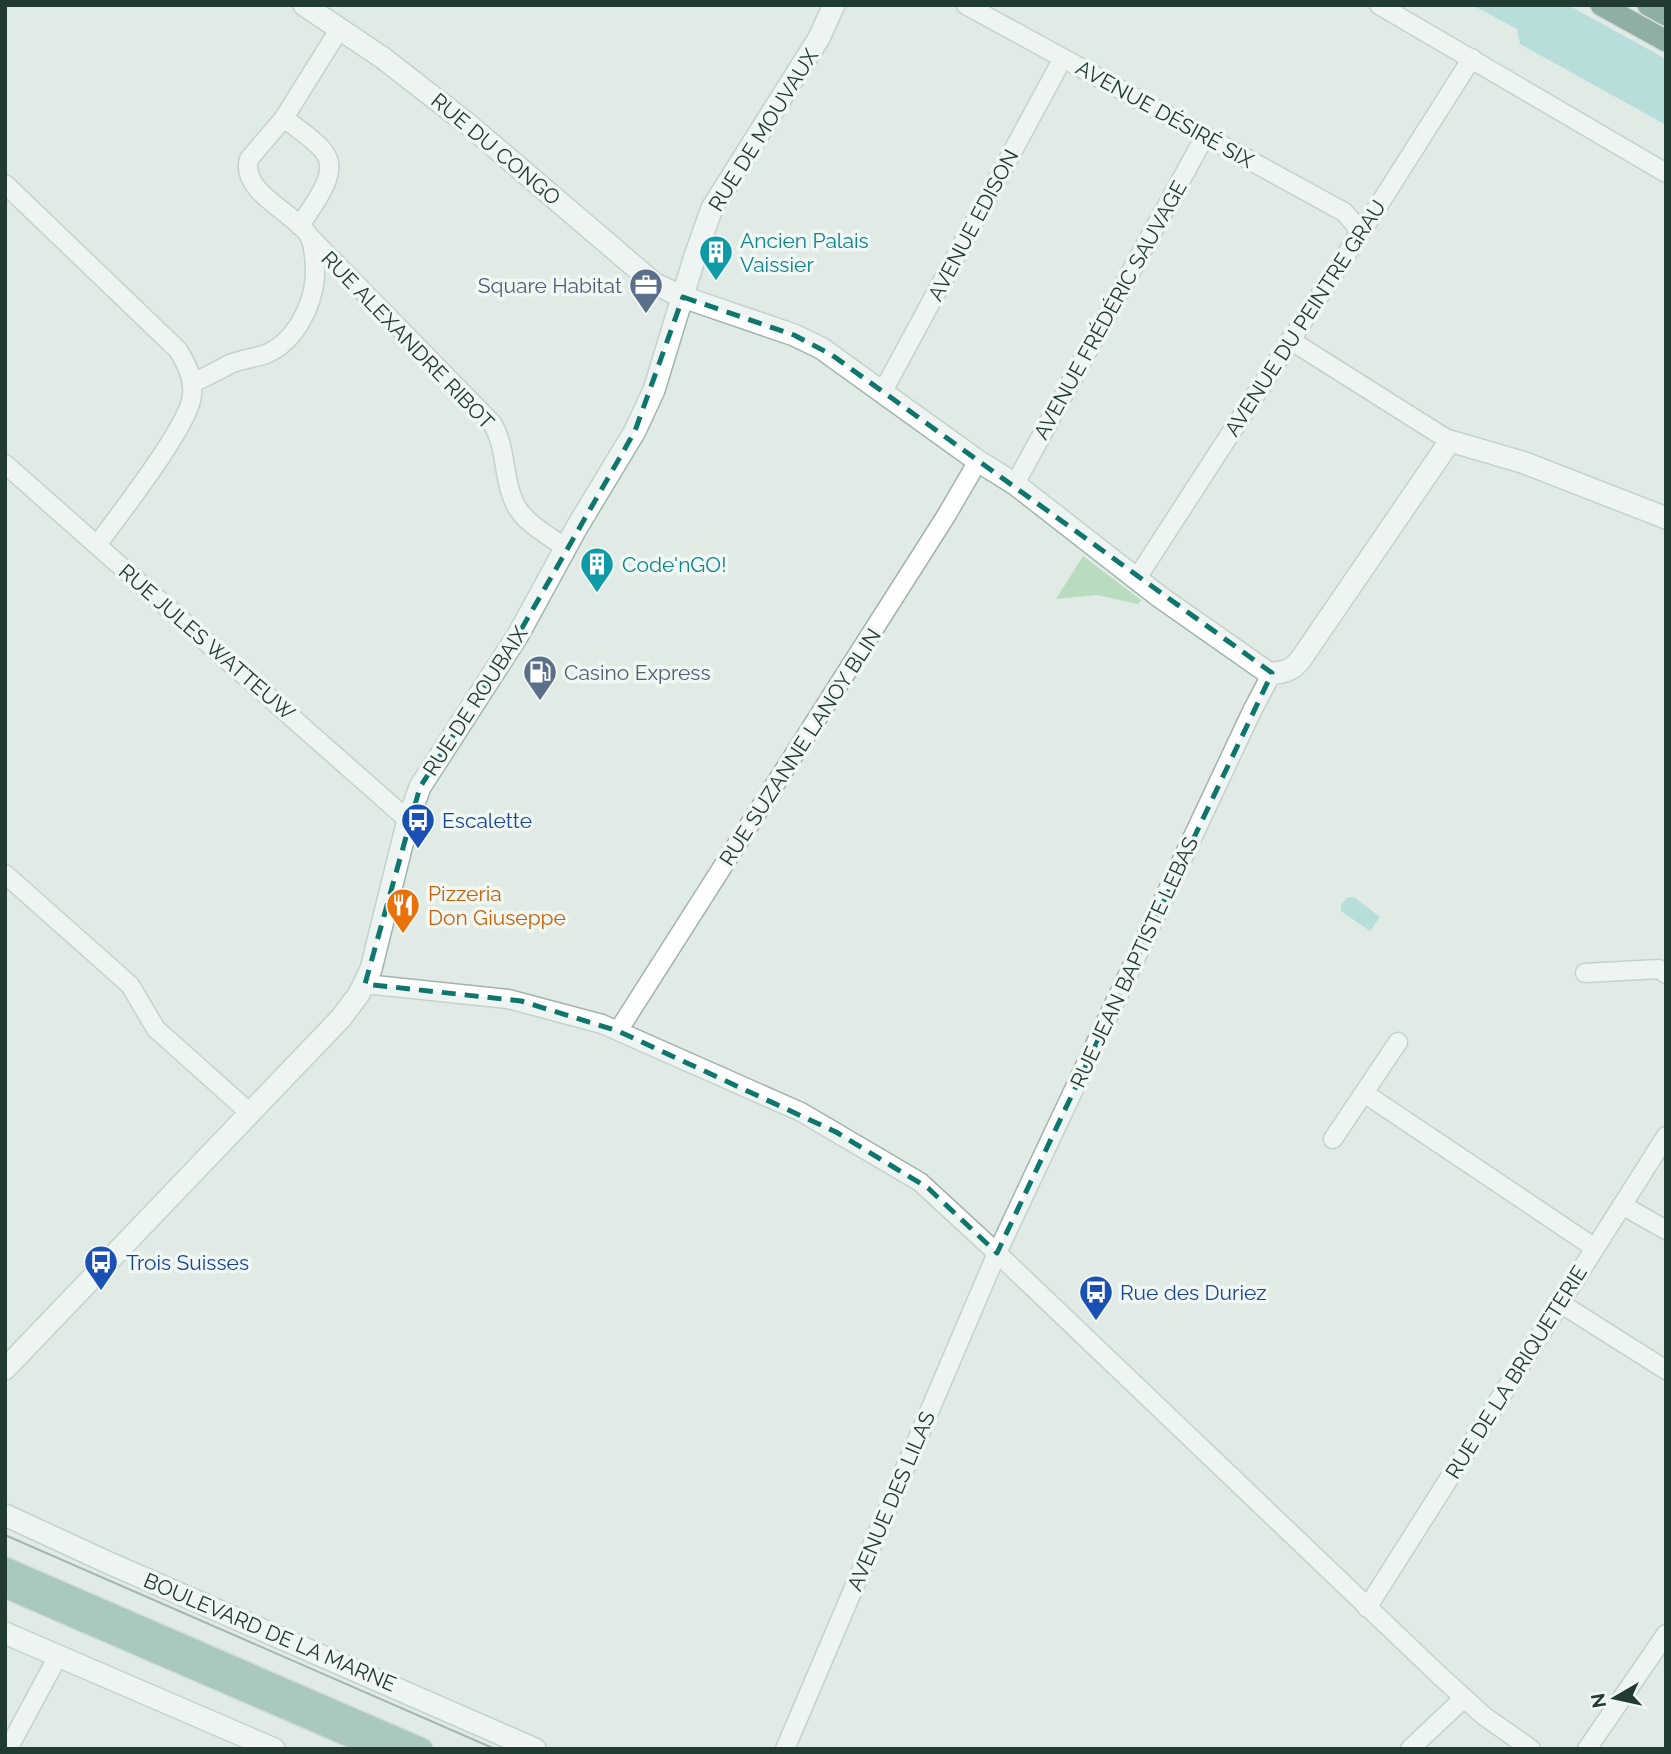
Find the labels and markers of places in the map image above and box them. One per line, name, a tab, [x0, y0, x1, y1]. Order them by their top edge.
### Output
place label: Ancien Palais Vaissier	[740, 228, 869, 277]
building icon: Ancien Palais Vaissier	[697, 233, 735, 282]
office icon: Square Habitat	[627, 266, 665, 315]
place label: Square Habitat	[478, 273, 622, 298]
building icon: Code'nGO!	[578, 545, 616, 594]
place label: Code'nGO!	[622, 552, 726, 577]
fuel station icon: Casino Express	[521, 653, 559, 702]
place label: Casino Express	[564, 660, 711, 685]
bus stop icon: Escalette	[399, 801, 437, 850]
place label: Escalette	[442, 808, 532, 833]
place label: Pizzeria Don Giuseppe	[428, 881, 566, 930]
restaurant icon: Pizzeria Don Giuseppe	[384, 886, 422, 935]
bus stop icon: Trois Suisses	[82, 1243, 120, 1292]
place label: Trois Suisses	[126, 1250, 249, 1275]
bus stop icon: Rue des Duriez	[1077, 1273, 1115, 1322]
place label: Rue des Duriez	[1120, 1280, 1267, 1305]

